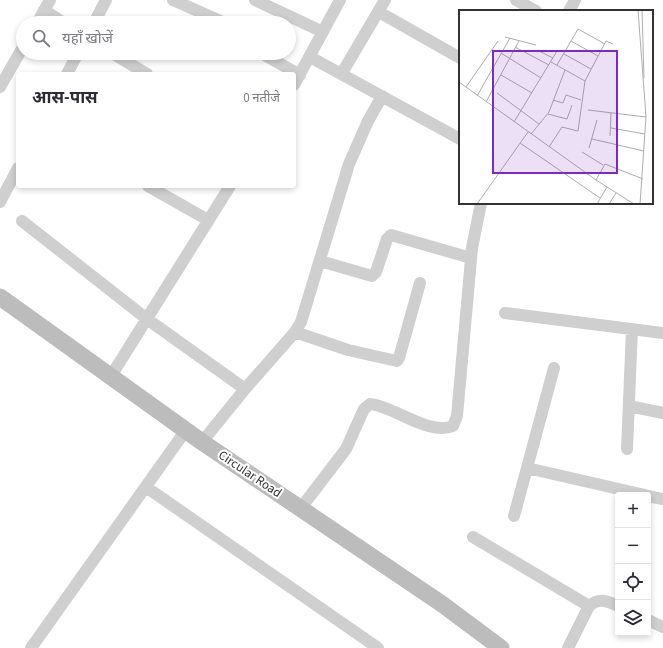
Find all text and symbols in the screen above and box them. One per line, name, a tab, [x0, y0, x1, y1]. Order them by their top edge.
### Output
inset map	[459, 10, 653, 204]
search box	[16, 16, 296, 60]
icon: search	[30, 27, 52, 49]
text: यहाँ खोजें	[62, 28, 113, 49]
text: आस-पास	[32, 86, 98, 110]
text: 0 नतीजे	[243, 89, 280, 107]
street label: Circular Road	[215, 446, 285, 502]
map controls	[615, 492, 651, 636]
button: +	[615, 492, 651, 528]
button: −	[615, 528, 651, 564]
button: locate	[615, 564, 651, 600]
button: layers	[615, 600, 651, 636]

